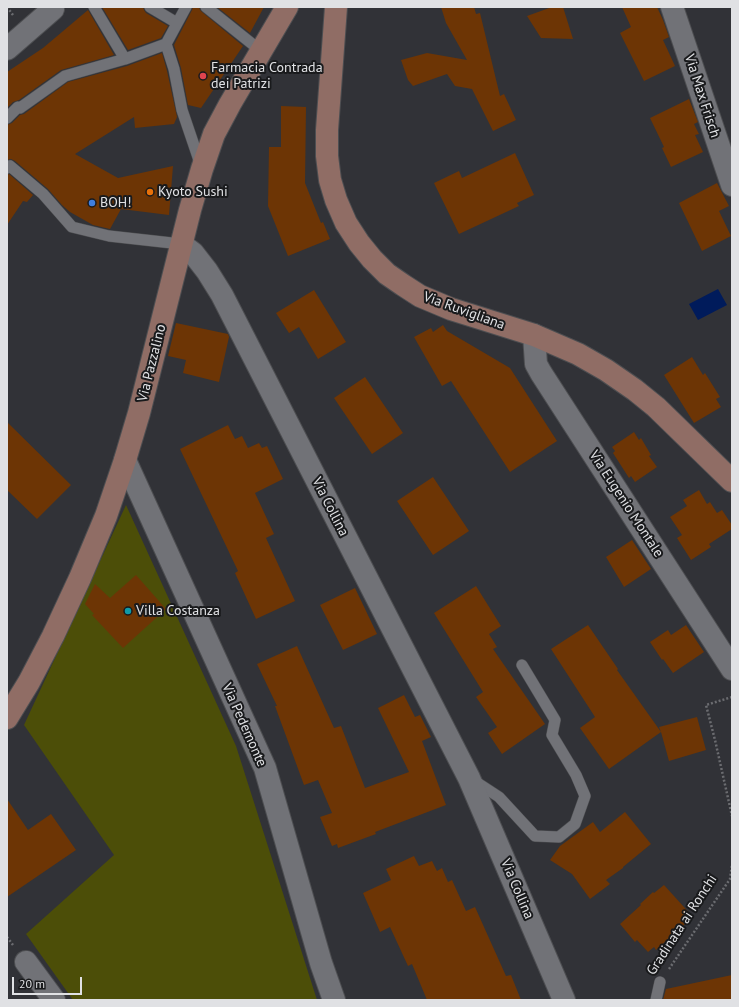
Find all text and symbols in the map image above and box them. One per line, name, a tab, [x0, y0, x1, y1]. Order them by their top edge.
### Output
street label: Via Max Frisch	[681, 52, 723, 140]
place label: Farmacia Contrada dei Patrizi	[211, 60, 323, 92]
marker: Farmacia Contrada dei Patrizi	[198, 71, 208, 81]
place label: Kyoto Sushi	[158, 184, 228, 200]
marker: Kyoto Sushi	[145, 187, 155, 197]
place label: BOH!	[100, 195, 131, 211]
marker: BOH!	[87, 198, 97, 208]
street label: Via Ruvigliana	[421, 288, 507, 334]
street label: Via Pazzalino	[134, 323, 170, 403]
street label: Via Eugenio Montale	[585, 447, 667, 561]
street label: Via Collina	[308, 475, 352, 539]
place label: Villa Costanza	[136, 603, 220, 619]
marker: Villa Costanza	[123, 606, 133, 616]
street label: Via Pedemonte	[218, 681, 270, 769]
street label: Via Collina	[497, 856, 537, 922]
street label: Gradinata ai Ronchi	[643, 872, 721, 978]
scale bar	[14, 969, 84, 995]
text: 20 m	[19, 976, 45, 991]

